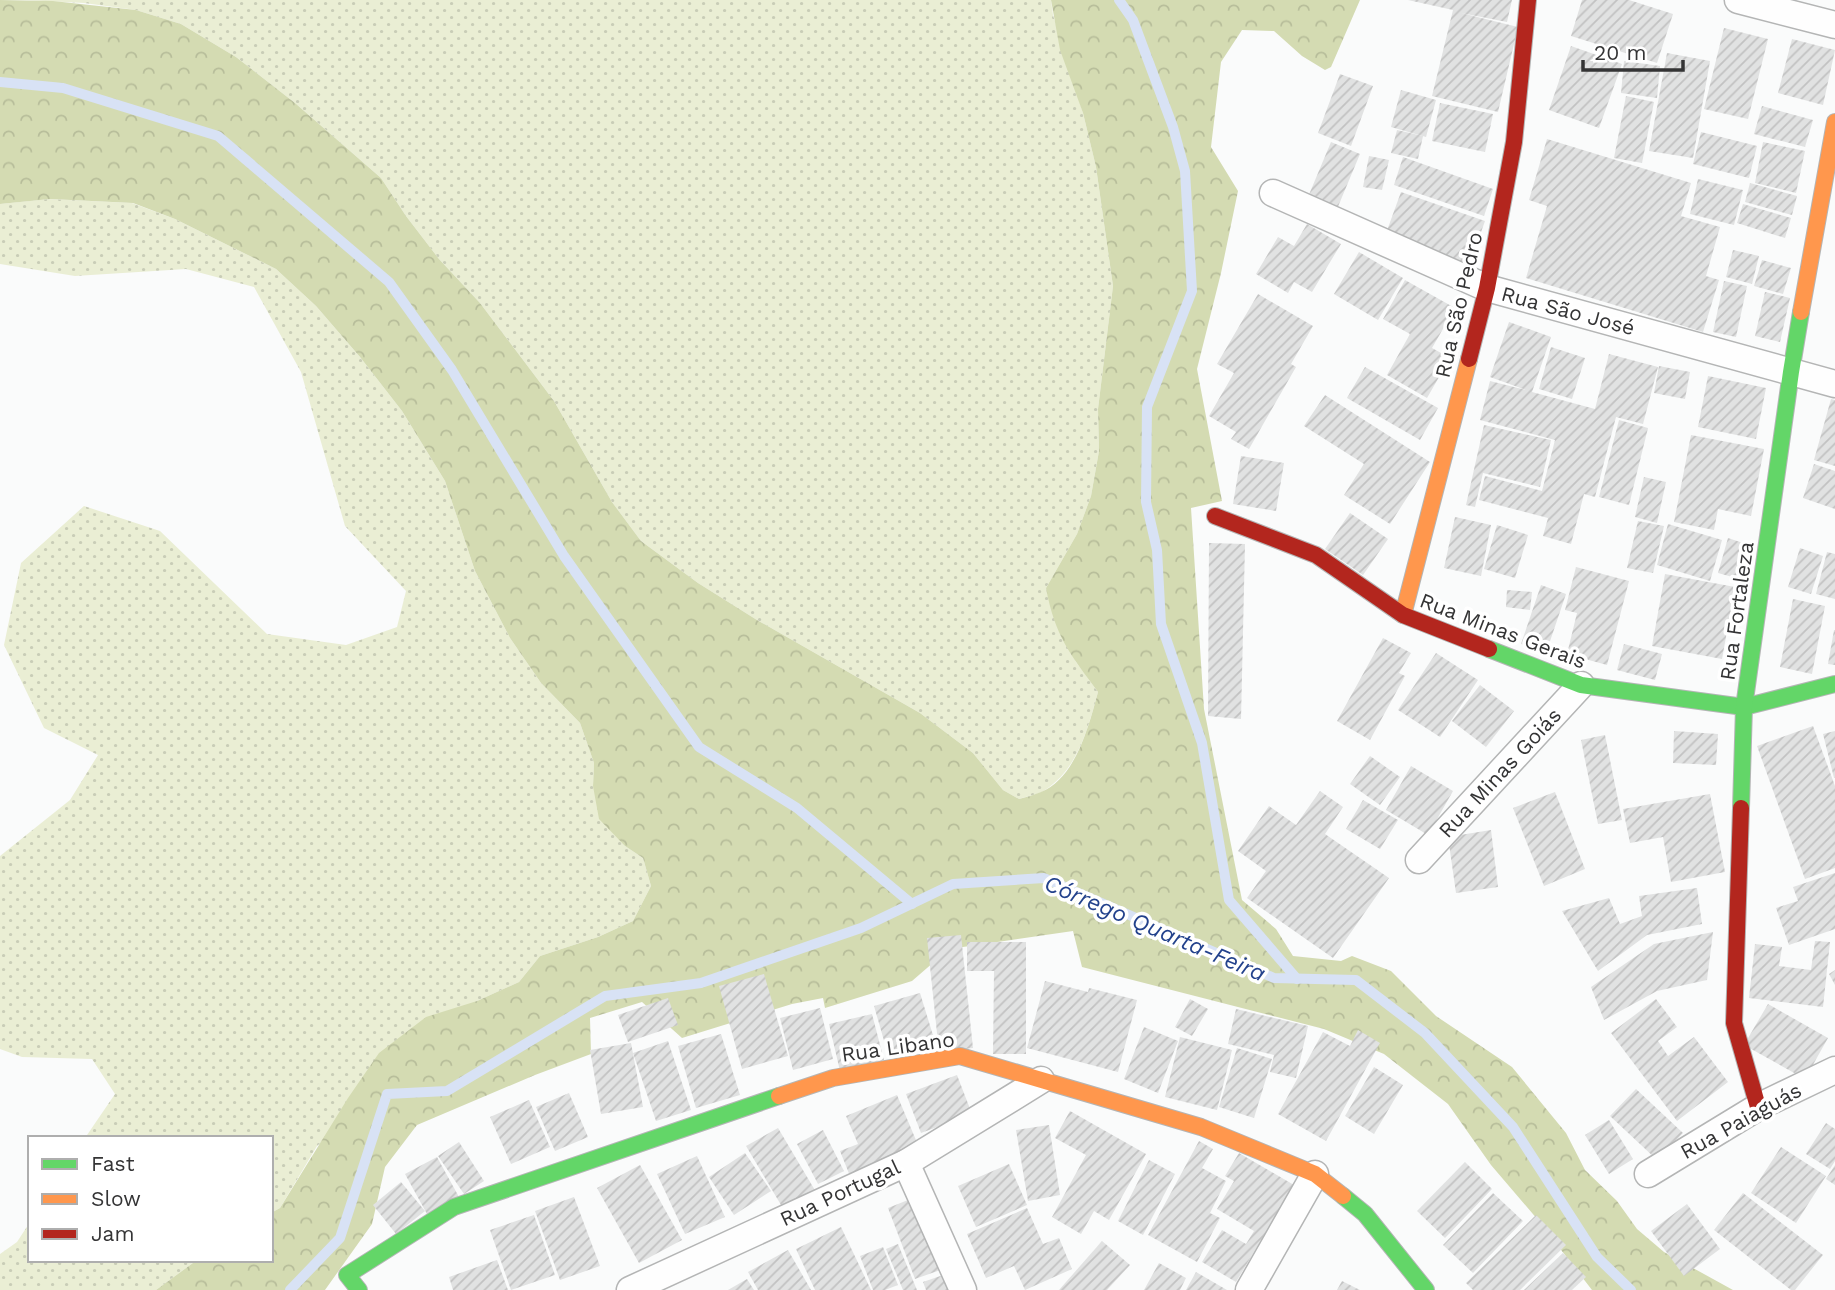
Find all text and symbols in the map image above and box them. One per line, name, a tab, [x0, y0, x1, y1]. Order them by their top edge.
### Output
scale bar	[1583, 28, 1683, 72]
text: 20 m	[1594, 40, 1646, 65]
street label: Rua São Pedro	[1430, 230, 1487, 380]
street label: Rua São José	[1499, 281, 1638, 340]
street label: Rua Fortaleza	[1714, 540, 1759, 682]
street label: Rua Minas Gerais	[1417, 587, 1590, 674]
street label: Rua Minas Goiás	[1433, 703, 1566, 843]
water label: Córrego Quarta-Feira	[1040, 870, 1269, 987]
street label: Rua Libano	[840, 1026, 956, 1067]
street label: Rua Paiaguás	[1676, 1077, 1806, 1164]
legend	[28, 1136, 273, 1262]
text: Fast	[91, 1151, 135, 1176]
street label: Rua Portugal	[776, 1154, 904, 1231]
text: Slow	[91, 1186, 141, 1211]
text: Jam	[91, 1221, 134, 1246]

